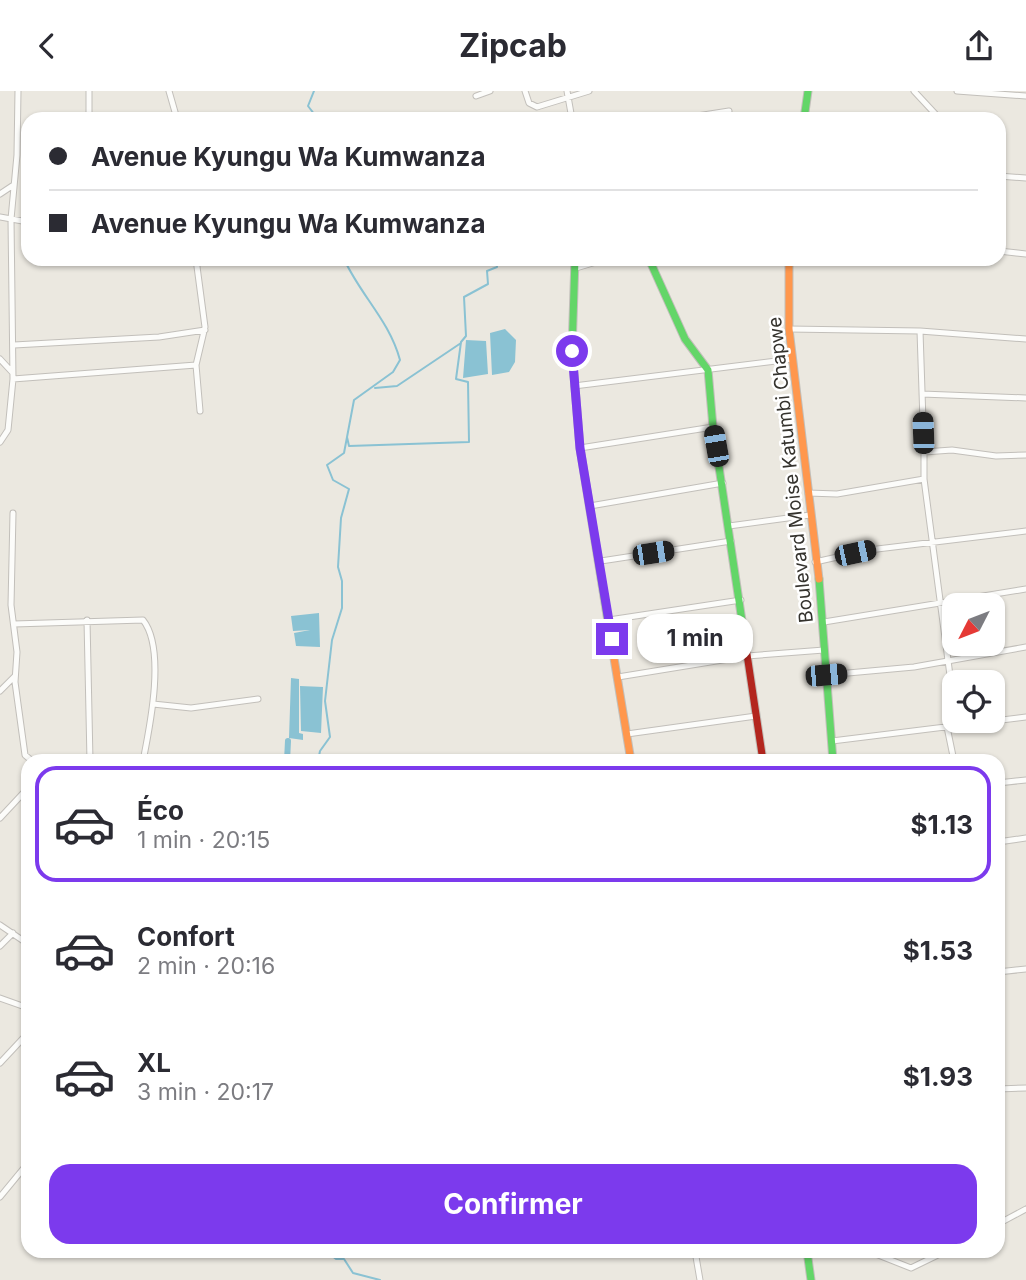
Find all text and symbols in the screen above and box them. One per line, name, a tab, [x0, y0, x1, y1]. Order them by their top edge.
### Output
text: Zipcab	[459, 26, 567, 65]
icon: back	[28, 27, 66, 65]
icon: share	[960, 27, 998, 65]
text: Avenue Kyungu Wa Kumwanza	[91, 141, 486, 172]
text: Avenue Kyungu Wa Kumwanza	[91, 208, 486, 239]
street label: Boulevard Moise Katumbi Chapwe	[763, 316, 818, 624]
route start	[556, 335, 588, 367]
car	[912, 412, 935, 454]
car	[703, 423, 730, 469]
car	[833, 538, 878, 568]
car	[631, 539, 676, 567]
north arrow	[942, 593, 1004, 656]
map controls	[942, 593, 1005, 733]
callout: 1 min	[636, 615, 752, 663]
route end	[596, 623, 628, 655]
text: 1 min	[667, 624, 723, 652]
car	[805, 663, 848, 687]
button: locate	[942, 670, 1005, 733]
icon: car	[53, 793, 116, 856]
text: Éco	[137, 795, 184, 826]
text: $1.13	[910, 809, 973, 840]
text: 1 min · 20:15	[137, 826, 270, 854]
icon: car	[53, 919, 116, 982]
text: Confort	[137, 921, 235, 952]
text: $1.53	[903, 935, 973, 966]
text: 2 min · 20:16	[137, 952, 275, 980]
icon: car	[53, 1045, 116, 1108]
text: XL	[137, 1047, 171, 1078]
text: $1.93	[903, 1061, 973, 1092]
text: 3 min · 20:17	[137, 1078, 274, 1106]
button: Confirmer	[49, 1164, 977, 1244]

